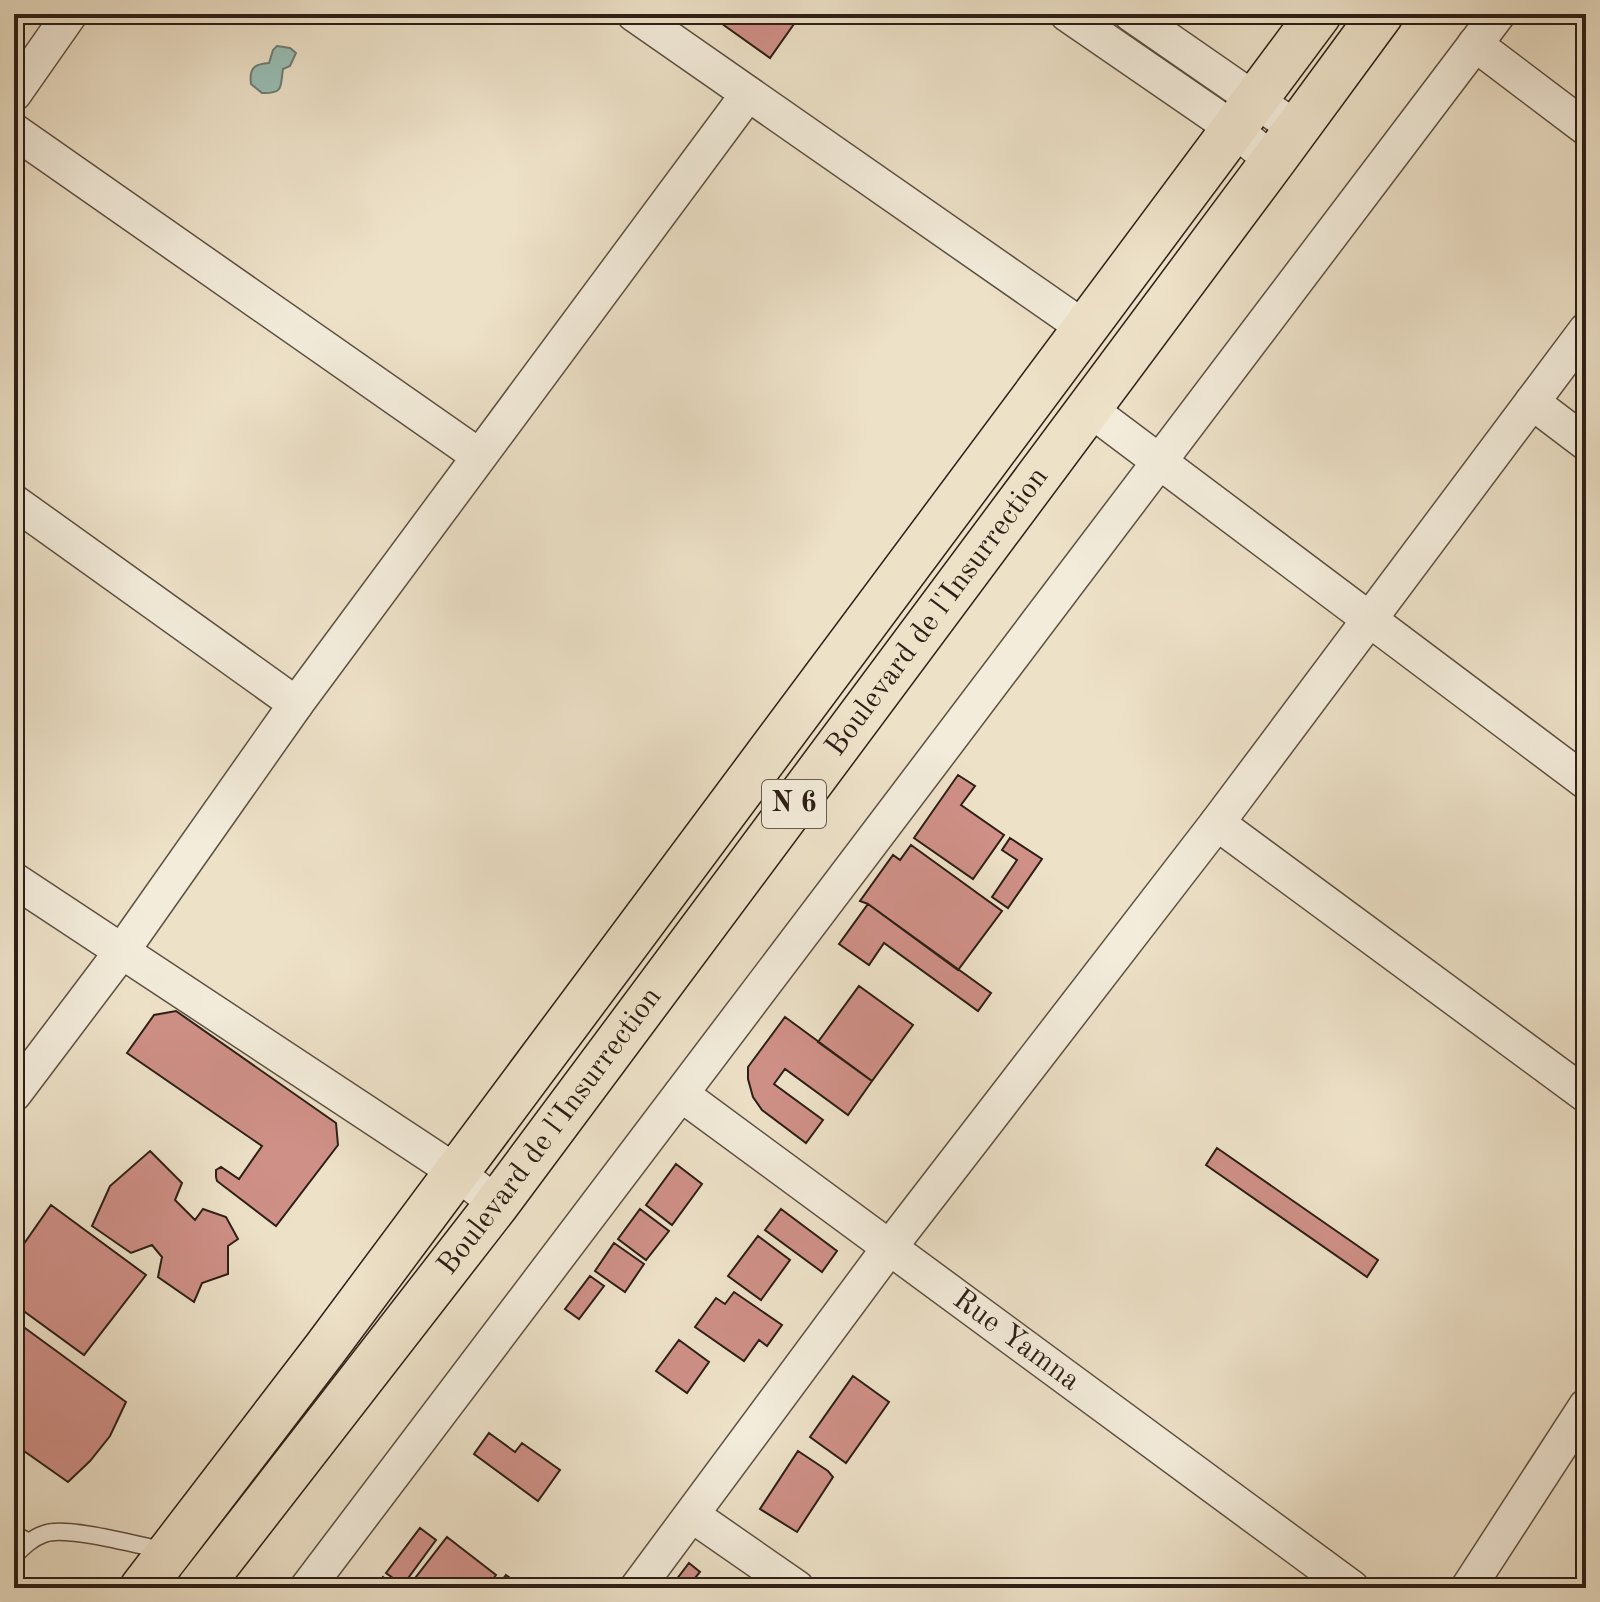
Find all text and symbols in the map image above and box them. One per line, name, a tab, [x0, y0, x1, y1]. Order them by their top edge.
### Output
street label: Boulevard de l'Insurrection	[821, 462, 1054, 762]
road number: N 6	[762, 780, 826, 828]
street label: Boulevard de l'Insurrection	[433, 982, 668, 1281]
street label: Rue Yamna	[947, 1284, 1085, 1397]

